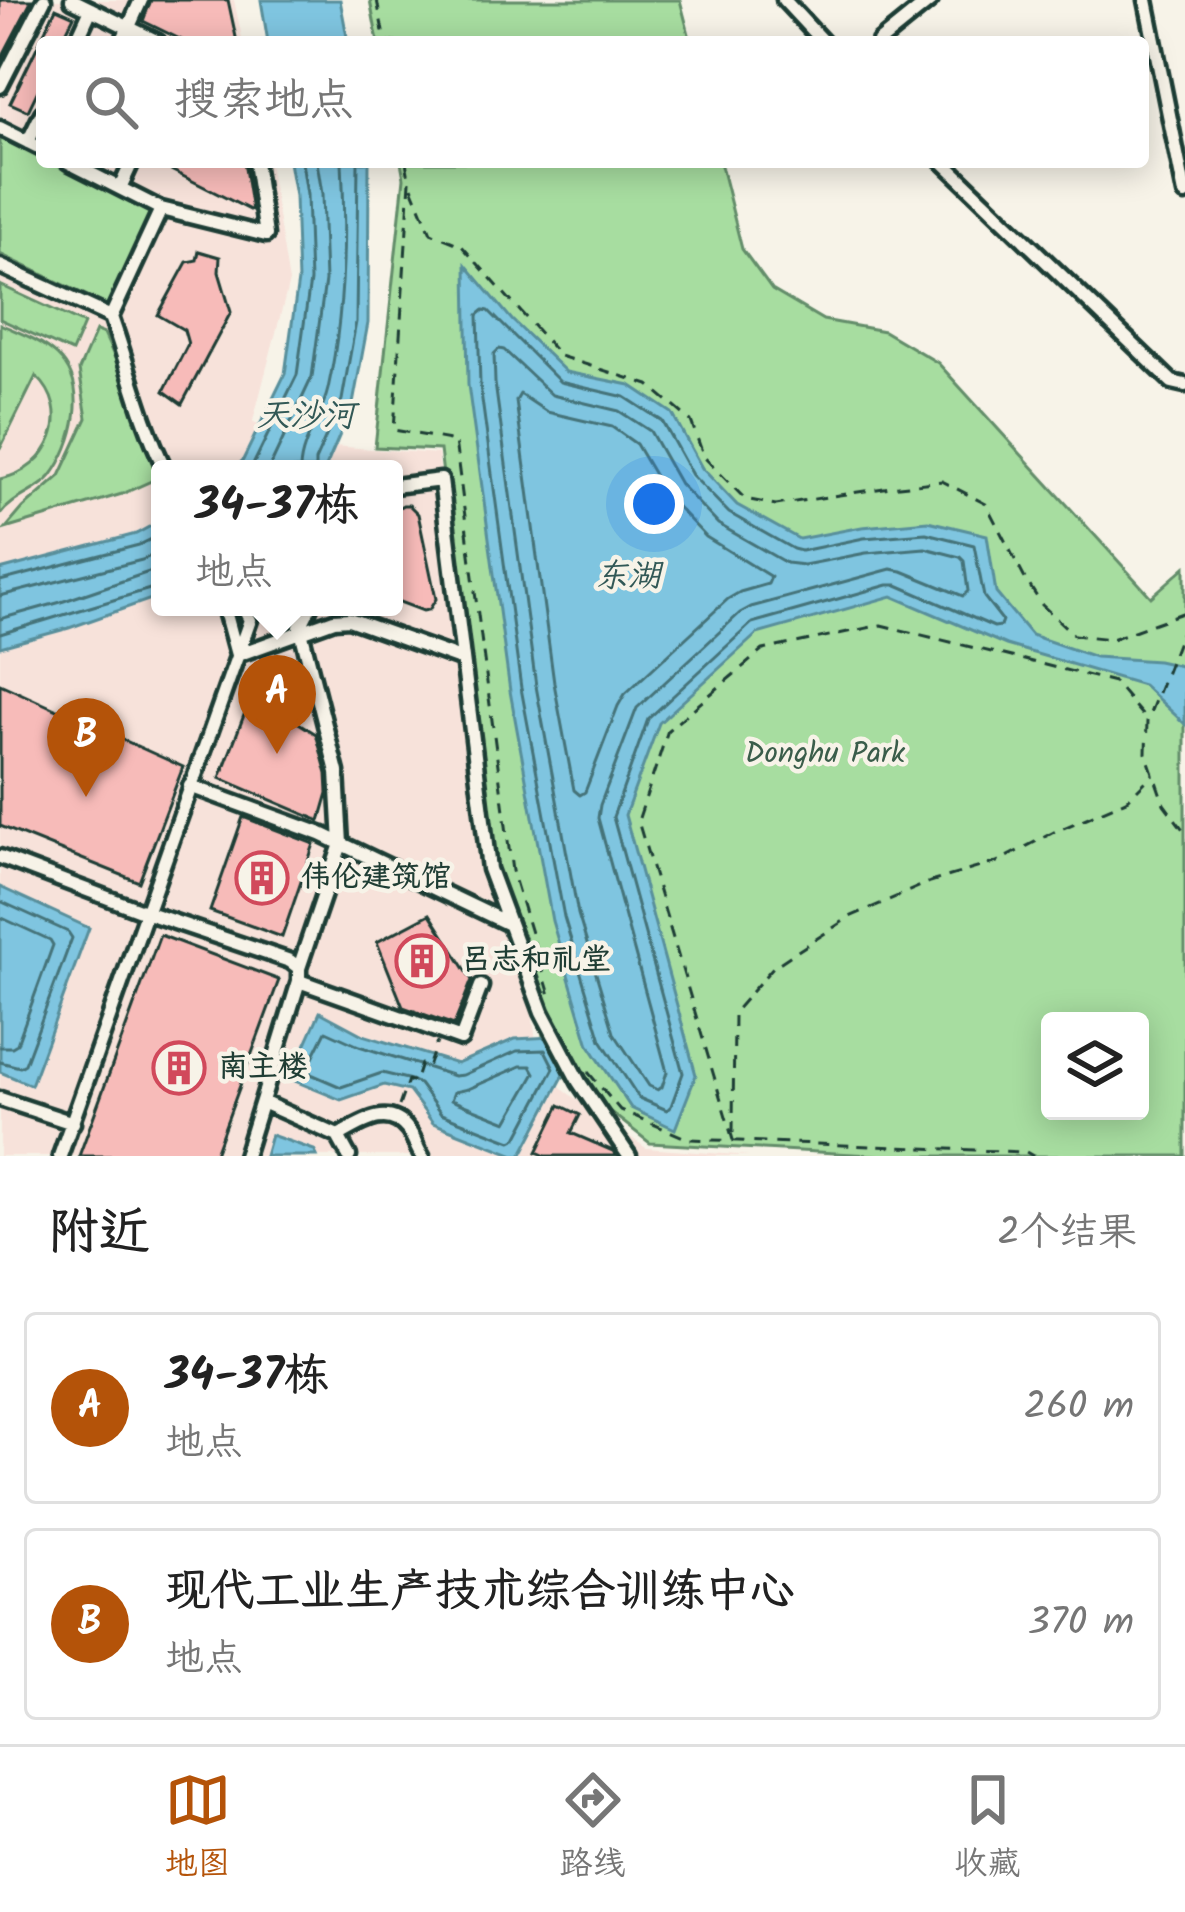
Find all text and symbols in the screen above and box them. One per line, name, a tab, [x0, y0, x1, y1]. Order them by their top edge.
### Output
search box	[36, 36, 1149, 168]
text: 搜索地点	[174, 66, 354, 138]
icon: search	[78, 69, 144, 135]
water label: 天沙河	[257, 391, 361, 444]
popup	[151, 460, 403, 616]
text: 34-37栋	[195, 471, 359, 543]
your location	[624, 474, 684, 534]
text: 地点	[195, 543, 273, 605]
water label: 东湖	[595, 551, 664, 604]
pin: A	[238, 655, 316, 754]
pin: B	[47, 698, 125, 797]
park label: Donghu Park	[745, 730, 906, 778]
building icon: 伟伦建筑馆	[234, 850, 290, 906]
place label: 伟伦建筑馆	[301, 854, 451, 902]
building icon: 吕志和礼堂	[394, 933, 450, 989]
place label: 吕志和礼堂	[461, 937, 611, 985]
map controls	[1041, 1012, 1149, 1120]
button: layers	[1041, 1012, 1149, 1120]
building icon: 南主楼	[151, 1040, 207, 1096]
place label: 南主楼	[218, 1044, 308, 1092]
text: 附近	[48, 1194, 150, 1275]
text: 2个结果	[997, 1203, 1137, 1265]
text: 34-37栋	[165, 1341, 329, 1413]
text: A	[78, 1377, 102, 1439]
text: 260 m	[1023, 1377, 1134, 1439]
text: 地点	[165, 1413, 243, 1475]
text: 现代工业生产技术综合训练中心	[165, 1557, 795, 1629]
text: B	[78, 1593, 102, 1655]
text: 370 m	[1028, 1593, 1134, 1655]
text: 地点	[165, 1629, 243, 1691]
tab: 地图	[165, 1767, 231, 1892]
tab: 路线	[560, 1767, 626, 1892]
tab: 收藏	[955, 1767, 1021, 1892]

